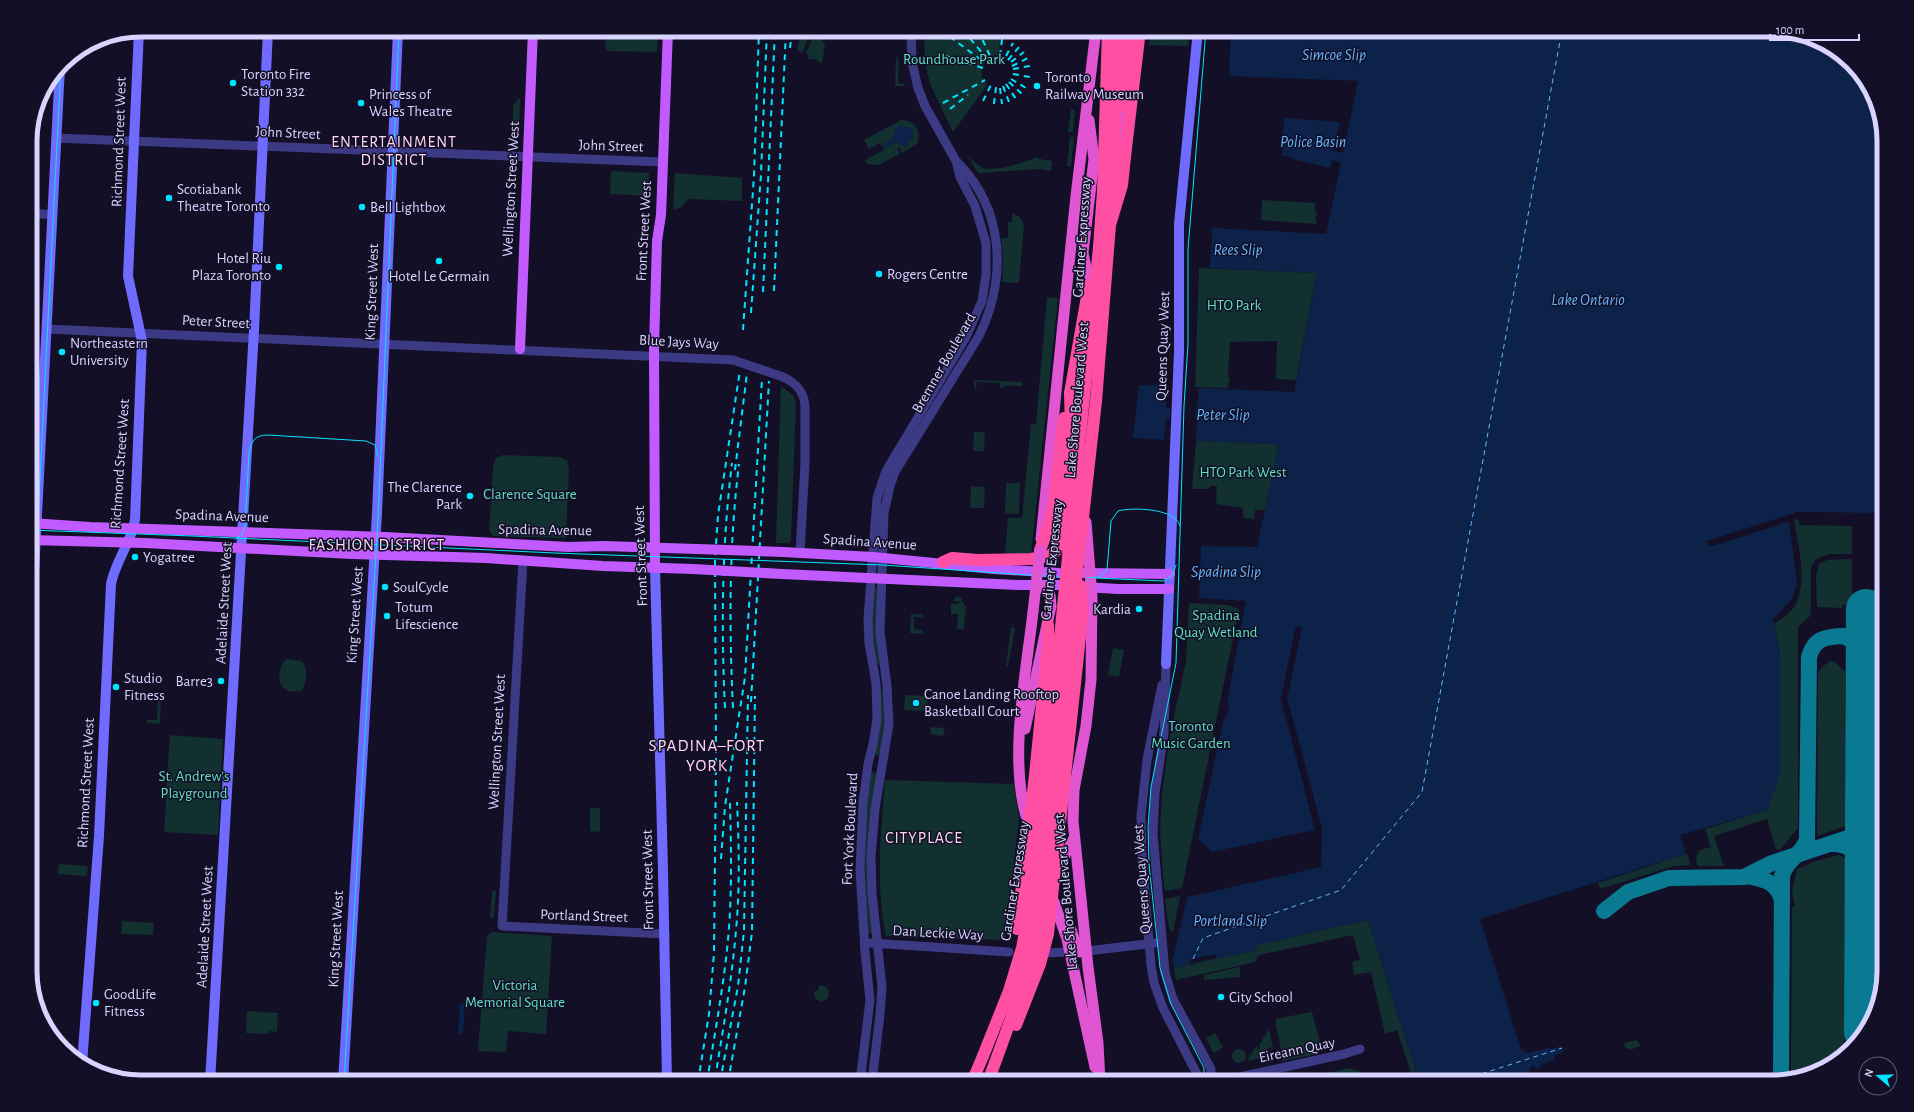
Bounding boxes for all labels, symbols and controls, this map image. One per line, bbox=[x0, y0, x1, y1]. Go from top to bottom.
scale bar bbox=[1770, 16, 1859, 42]
text: 100 m bbox=[1776, 24, 1804, 36]
water label: Simcoe Slip bbox=[1302, 47, 1366, 64]
park label: Roundhouse Park bbox=[903, 52, 1005, 67]
place label: Toronto Fire Station 332 bbox=[241, 67, 311, 99]
place label: Toronto Railway Museum bbox=[1045, 70, 1144, 102]
street label: Richmond Street West bbox=[109, 76, 129, 207]
marker: Toronto Fire Station 332 bbox=[228, 78, 238, 88]
marker: Toronto Railway Museum bbox=[1032, 81, 1042, 91]
place label: Princess of Wales Theatre bbox=[369, 87, 453, 119]
marker: Princess of Wales Theatre bbox=[356, 98, 366, 108]
street label: Wellington Street West bbox=[500, 121, 522, 257]
street label: John Street bbox=[255, 124, 321, 142]
district label: ENTERTAINMENT DISTRICT bbox=[331, 134, 457, 168]
water label: Police Basin bbox=[1280, 134, 1346, 150]
street label: John Street bbox=[578, 137, 644, 155]
street label: Gardiner Expressway bbox=[1070, 176, 1094, 298]
street label: Front Street West bbox=[634, 180, 654, 282]
place label: Scotiabank Theatre Toronto bbox=[177, 182, 270, 214]
marker: Scotiabank Theatre Toronto bbox=[164, 193, 174, 203]
place label: Bell Lightbox bbox=[370, 200, 446, 215]
marker: Bell Lightbox bbox=[357, 202, 367, 212]
water label: Rees Slip bbox=[1214, 242, 1262, 259]
street label: King Street West bbox=[363, 243, 381, 341]
place label: Hotel Riu Plaza Toronto bbox=[192, 251, 271, 283]
marker: Hotel Le Germain bbox=[434, 256, 444, 266]
marker: Hotel Riu Plaza Toronto bbox=[274, 262, 284, 272]
place label: Rogers Centre bbox=[887, 267, 968, 282]
place label: Hotel Le Germain bbox=[388, 269, 490, 284]
marker: Rogers Centre bbox=[874, 269, 884, 279]
street label: Queens Quay West bbox=[1154, 291, 1172, 401]
water label: Lake Ontario bbox=[1551, 292, 1625, 308]
park label: HTO Park bbox=[1207, 298, 1261, 313]
street label: Bremner Boulevard bbox=[909, 310, 979, 415]
street label: Peter Street bbox=[182, 313, 251, 331]
street label: Lake Shore Boulevard West bbox=[1063, 321, 1091, 479]
street label: Blue Jays Way bbox=[639, 332, 720, 352]
place label: Northeastern University bbox=[70, 336, 148, 368]
marker: Northeastern University bbox=[57, 347, 67, 357]
street label: Richmond Street West bbox=[108, 398, 132, 530]
water label: Peter Slip bbox=[1196, 407, 1250, 424]
park label: HTO Park West bbox=[1199, 465, 1287, 480]
place label: The Clarence Park bbox=[387, 480, 462, 512]
park label: Clarence Square bbox=[483, 487, 577, 502]
marker: The Clarence Park bbox=[465, 491, 475, 501]
street label: Gardiner Expressway bbox=[1038, 498, 1066, 621]
street label: Front Street West bbox=[632, 505, 650, 607]
street label: Spadina Avenue bbox=[175, 507, 269, 525]
street label: Spadina Avenue bbox=[498, 522, 592, 538]
street label: Spadina Avenue bbox=[823, 531, 917, 553]
district label: FASHION DISTRICT bbox=[309, 537, 445, 553]
street label: Adelaide Street West bbox=[213, 541, 235, 664]
place label: Yogatree bbox=[143, 550, 195, 565]
marker: Yogatree bbox=[130, 552, 140, 562]
water label: Spadina Slip bbox=[1191, 564, 1261, 581]
street label: King Street West bbox=[344, 566, 366, 664]
place label: SoulCycle bbox=[393, 580, 449, 595]
marker: SoulCycle bbox=[380, 582, 390, 592]
place label: Totum Lifescience bbox=[395, 600, 458, 632]
place label: Kardia bbox=[1093, 602, 1131, 617]
marker: Kardia bbox=[1134, 604, 1144, 614]
park label: Spadina Quay Wetland bbox=[1174, 608, 1258, 640]
marker: Totum Lifescience bbox=[382, 611, 392, 621]
place label: Studio Fitness bbox=[124, 671, 165, 703]
place label: Barre3 bbox=[175, 674, 213, 689]
street label: Wellington Street West bbox=[486, 674, 508, 810]
marker: Barre3 bbox=[216, 676, 226, 686]
marker: Studio Fitness bbox=[111, 682, 121, 692]
place label: Canoe Landing Rooftop Basketball Court bbox=[924, 687, 1059, 719]
marker: Canoe Landing Rooftop Basketball Court bbox=[911, 698, 921, 708]
street label: Richmond Street West bbox=[75, 717, 97, 848]
park label: Toronto Music Garden bbox=[1151, 719, 1231, 751]
district label: SPADINA–FORT YORK bbox=[649, 737, 765, 774]
park label: St. Andrew's Playground bbox=[158, 769, 230, 801]
street label: Fort York Boulevard bbox=[840, 772, 860, 886]
street label: Lake Shore Boulevard West bbox=[1052, 813, 1080, 971]
street label: Gardiner Expressway bbox=[998, 820, 1032, 942]
street label: Queens Quay West bbox=[1131, 824, 1153, 934]
street label: Front Street West bbox=[640, 829, 656, 931]
district label: CITYPLACE bbox=[885, 830, 963, 846]
street label: Adelaide Street West bbox=[194, 865, 216, 988]
street label: King Street West bbox=[326, 890, 346, 988]
street label: Portland Street bbox=[540, 907, 628, 925]
water label: Portland Slip bbox=[1193, 913, 1267, 930]
street label: Dan Leckie Way bbox=[892, 923, 984, 943]
park label: Victoria Memorial Square bbox=[465, 978, 565, 1010]
place label: GoodLife Fitness bbox=[104, 987, 156, 1019]
place label: City School bbox=[1229, 990, 1293, 1005]
marker: City School bbox=[1216, 992, 1226, 1002]
marker: GoodLife Fitness bbox=[91, 998, 101, 1008]
street label: Eireann Quay bbox=[1257, 1034, 1337, 1065]
north arrow bbox=[1858, 1056, 1898, 1096]
text: N bbox=[1863, 1067, 1875, 1078]

